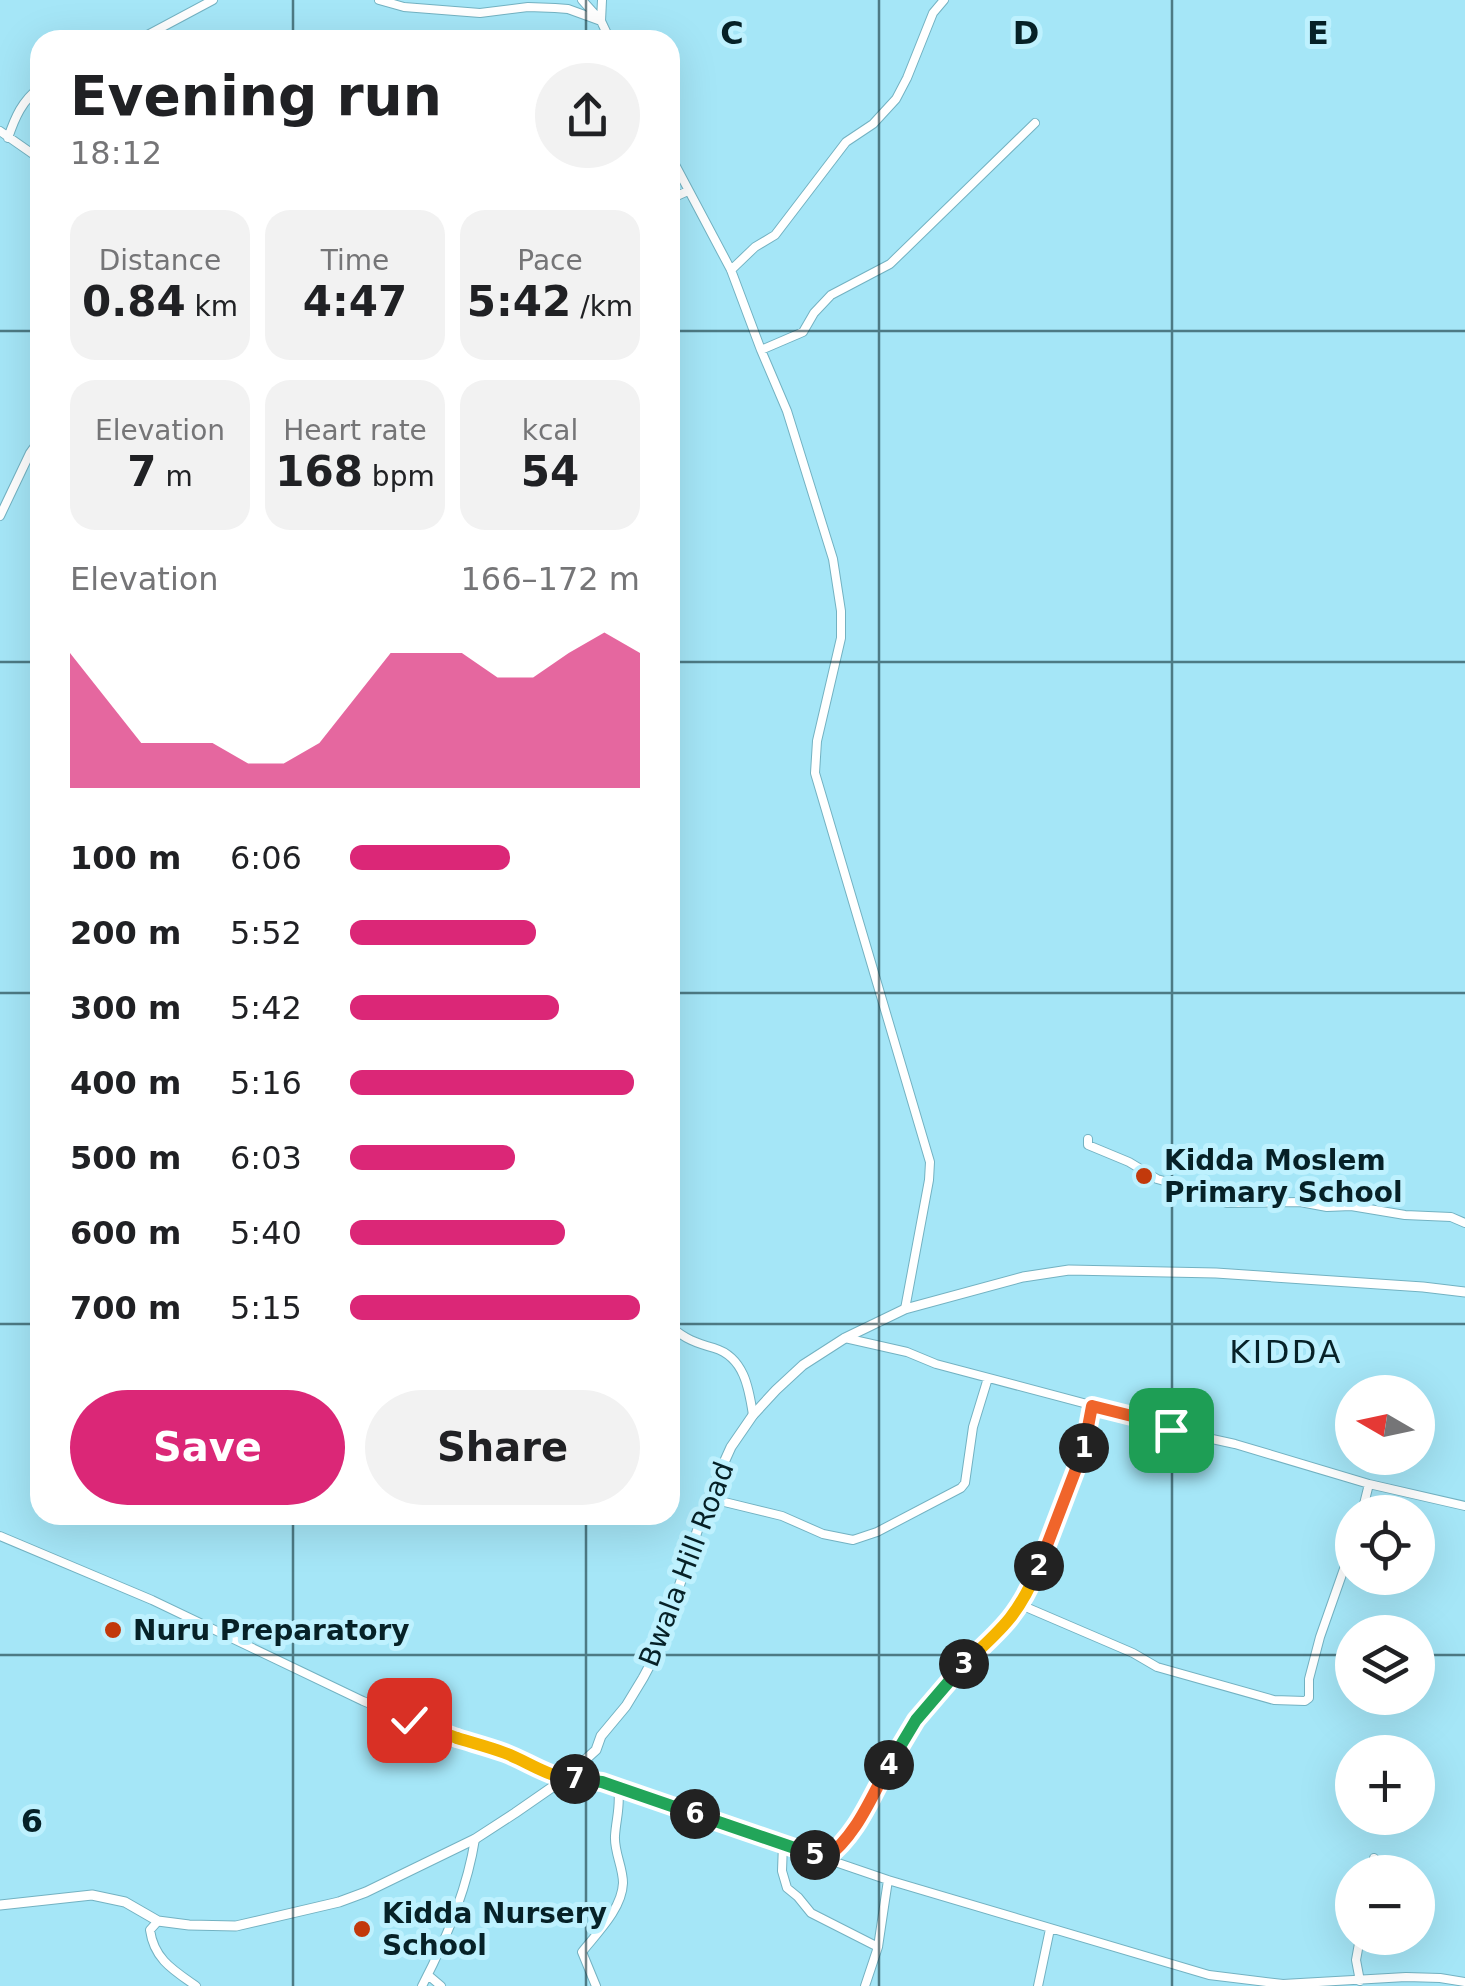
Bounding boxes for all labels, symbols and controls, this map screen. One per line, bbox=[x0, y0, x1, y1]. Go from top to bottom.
text: C bbox=[720, 14, 744, 52]
text: D bbox=[1013, 14, 1039, 52]
text: E bbox=[1307, 14, 1329, 52]
button: share bbox=[535, 63, 640, 168]
text: Evening run bbox=[70, 64, 442, 128]
text: 18:12 bbox=[70, 134, 162, 172]
text: Distance bbox=[99, 244, 221, 277]
text: Time bbox=[321, 244, 389, 277]
text: Pace bbox=[517, 244, 583, 277]
text: 0.84 bbox=[82, 277, 186, 326]
text: 4:47 bbox=[303, 277, 407, 326]
text: 5:42 bbox=[467, 277, 571, 326]
text: km bbox=[186, 290, 238, 323]
text: /km bbox=[571, 290, 633, 323]
text: Elevation bbox=[95, 414, 225, 447]
text: Heart rate bbox=[283, 414, 427, 447]
text: kcal bbox=[522, 414, 578, 447]
text: 7 bbox=[127, 447, 157, 496]
text: 168 bbox=[275, 447, 363, 496]
text: 54 bbox=[521, 447, 579, 496]
text: m bbox=[157, 460, 193, 493]
text: bpm bbox=[363, 460, 435, 493]
text: Elevation bbox=[70, 560, 219, 598]
text: 166–172 m bbox=[461, 560, 640, 598]
text: 100 m bbox=[70, 839, 181, 877]
text: 6:06 bbox=[230, 839, 302, 877]
text: 200 m bbox=[70, 914, 181, 952]
text: 5:52 bbox=[230, 914, 302, 952]
text: 300 m bbox=[70, 989, 181, 1027]
text: 5:42 bbox=[230, 989, 302, 1027]
text: 400 m bbox=[70, 1064, 181, 1102]
text: 5:16 bbox=[230, 1064, 302, 1102]
text: 500 m bbox=[70, 1139, 181, 1177]
text: 6:03 bbox=[230, 1139, 302, 1177]
place label: Kidda Moslem Primary School bbox=[1164, 1144, 1403, 1209]
marker: Kidda Moslem Primary School bbox=[1133, 1165, 1155, 1187]
text: 600 m bbox=[70, 1214, 181, 1252]
text: 5:40 bbox=[230, 1214, 302, 1252]
text: 700 m bbox=[70, 1289, 181, 1327]
text: 5:15 bbox=[230, 1289, 302, 1327]
district label: KIDDA bbox=[1229, 1333, 1343, 1371]
north arrow bbox=[1335, 1375, 1435, 1475]
map controls bbox=[1335, 1375, 1435, 1955]
pin bbox=[1129, 1388, 1214, 1473]
button: Save bbox=[70, 1390, 345, 1505]
button: Share bbox=[365, 1390, 640, 1505]
icon: arrive bbox=[1144, 1403, 1199, 1458]
pin: 1 bbox=[1059, 1423, 1109, 1473]
text: 1 bbox=[1074, 1431, 1094, 1464]
street label: Bwala Hill Road bbox=[632, 1457, 741, 1671]
button: locate bbox=[1335, 1495, 1435, 1595]
pin: 2 bbox=[1014, 1541, 1064, 1591]
text: 2 bbox=[1029, 1549, 1049, 1582]
place label: Nuru Preparatory bbox=[133, 1614, 410, 1647]
button: layers bbox=[1335, 1615, 1435, 1715]
marker: Nuru Preparatory bbox=[102, 1619, 124, 1641]
pin: 3 bbox=[939, 1639, 989, 1689]
text: 3 bbox=[954, 1647, 974, 1680]
pin bbox=[367, 1678, 452, 1763]
icon: check bbox=[382, 1693, 437, 1748]
button: + bbox=[1335, 1735, 1435, 1835]
pin: 4 bbox=[864, 1740, 914, 1790]
text: 4 bbox=[879, 1748, 899, 1781]
pin: 7 bbox=[550, 1754, 600, 1804]
text: 7 bbox=[565, 1762, 585, 1795]
pin: 6 bbox=[670, 1789, 720, 1839]
text: 6 bbox=[685, 1797, 705, 1830]
text: 6 bbox=[21, 1802, 43, 1840]
pin: 5 bbox=[790, 1830, 840, 1880]
text: 5 bbox=[805, 1838, 825, 1871]
button: − bbox=[1335, 1855, 1435, 1955]
place label: Kidda Nursery School bbox=[382, 1897, 607, 1962]
marker: Kidda Nursery School bbox=[351, 1918, 373, 1940]

